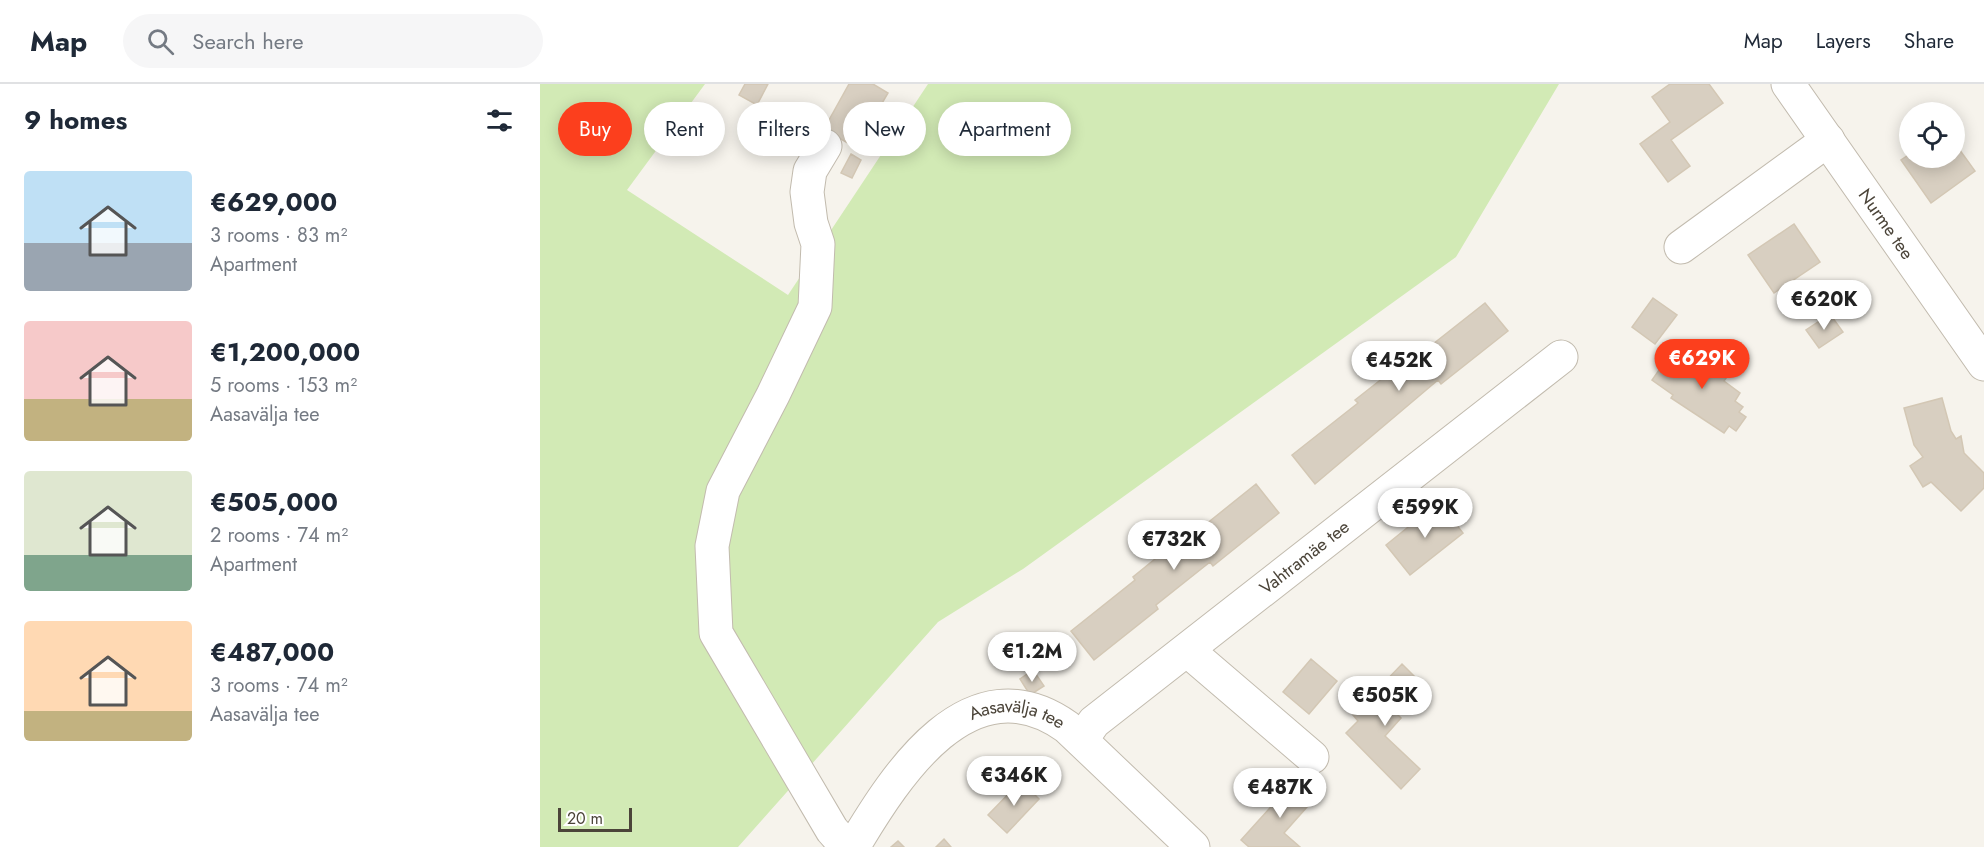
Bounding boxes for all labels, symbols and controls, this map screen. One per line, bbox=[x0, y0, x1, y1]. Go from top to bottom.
search box bbox=[123, 14, 543, 68]
text: Map bbox=[30, 21, 87, 62]
icon: search bbox=[144, 25, 177, 58]
text: Search here bbox=[192, 25, 304, 57]
text: Map bbox=[1744, 26, 1783, 56]
text: Layers bbox=[1816, 26, 1871, 56]
text: Share bbox=[1904, 26, 1954, 56]
text: 9 homes bbox=[24, 101, 127, 139]
chip: Buy bbox=[558, 102, 632, 156]
chip: Rent bbox=[644, 102, 725, 156]
chip: Filters bbox=[737, 102, 831, 156]
chip: New bbox=[843, 102, 926, 156]
chip: Apartment bbox=[938, 102, 1071, 156]
map controls bbox=[1899, 102, 1965, 168]
button: locate bbox=[1899, 102, 1965, 168]
icon: filters bbox=[483, 104, 516, 137]
text: €629,000 bbox=[210, 183, 337, 221]
street label: Nurme tee bbox=[1852, 183, 1920, 265]
icon: home bbox=[72, 195, 144, 267]
text: 3 rooms · 83 m² bbox=[210, 221, 347, 250]
text: Apartment bbox=[210, 250, 297, 279]
pin: €620K bbox=[1782, 280, 1866, 331]
text: €620K bbox=[1791, 285, 1857, 314]
text: €1,200,000 bbox=[210, 333, 360, 371]
pin: €629K bbox=[1660, 339, 1744, 390]
pin: €452K bbox=[1357, 341, 1441, 392]
text: €629K bbox=[1669, 344, 1735, 373]
icon: home bbox=[72, 345, 144, 417]
text: €452K bbox=[1365, 346, 1433, 375]
text: 5 rooms · 153 m² bbox=[210, 371, 357, 400]
text: Aasavälja tee bbox=[210, 400, 320, 429]
text: €505,000 bbox=[210, 483, 338, 521]
pin: €599K bbox=[1383, 488, 1467, 539]
text: €599K bbox=[1392, 493, 1458, 522]
icon: home bbox=[72, 495, 144, 567]
street label: Vahtramäe tee bbox=[1254, 514, 1355, 601]
pin: €732K bbox=[1132, 520, 1216, 571]
text: 2 rooms · 74 m² bbox=[210, 521, 348, 550]
text: €732K bbox=[1142, 525, 1206, 554]
text: Apartment bbox=[210, 550, 297, 579]
pin: €1.2M bbox=[990, 632, 1074, 683]
text: €487,000 bbox=[210, 633, 334, 671]
text: €1.2M bbox=[1002, 637, 1062, 666]
icon: home bbox=[72, 645, 144, 717]
text: 3 rooms · 74 m² bbox=[210, 671, 348, 700]
pin: €505K bbox=[1343, 676, 1427, 727]
text: €505K bbox=[1352, 681, 1418, 710]
street label: Aasavälja tee bbox=[965, 693, 1070, 735]
text: Aasavälja tee bbox=[210, 700, 320, 729]
pin: €346K bbox=[972, 756, 1056, 807]
text: €346K bbox=[981, 761, 1047, 790]
pin: €487K bbox=[1238, 768, 1322, 819]
text: €487K bbox=[1247, 773, 1313, 802]
scale bar bbox=[558, 805, 632, 832]
text: 20 m bbox=[567, 807, 603, 830]

